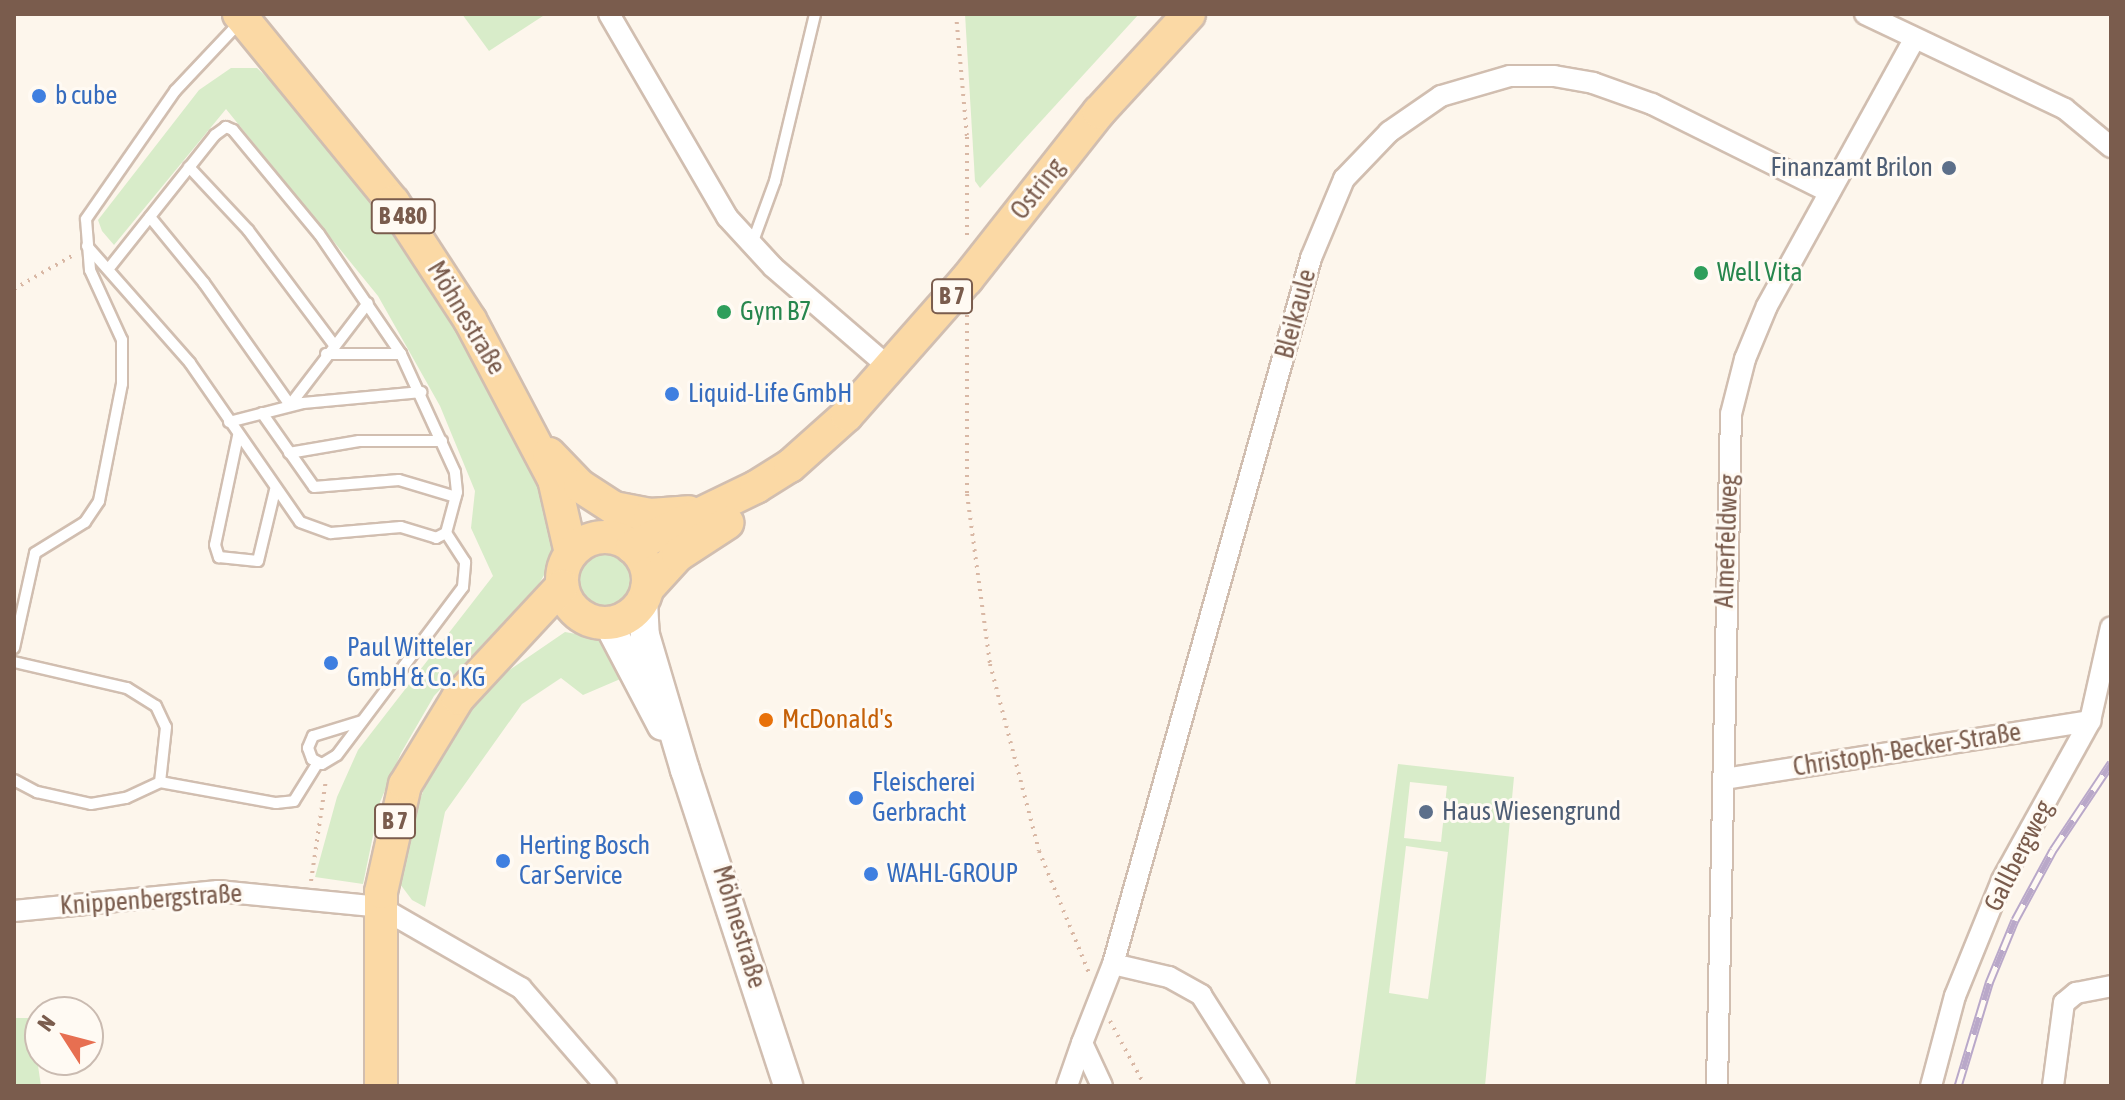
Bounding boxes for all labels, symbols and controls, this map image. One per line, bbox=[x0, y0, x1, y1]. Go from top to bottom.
place label: b cube bbox=[55, 80, 117, 112]
marker: b cube bbox=[30, 87, 48, 105]
street label: Ostring bbox=[1004, 152, 1072, 226]
place label: Finanzamt Brilon bbox=[1771, 152, 1933, 184]
marker: Finanzamt Brilon bbox=[1940, 159, 1958, 177]
road number: B 480 bbox=[369, 196, 437, 236]
street label: Möhnestraße bbox=[420, 256, 512, 380]
place label: Well Vita bbox=[1717, 257, 1803, 289]
marker: Well Vita bbox=[1692, 264, 1710, 282]
street label: Bleikaule bbox=[1269, 266, 1323, 362]
road number: B 7 bbox=[930, 276, 974, 316]
place label: Gym B7 bbox=[740, 296, 811, 328]
marker: Gym B7 bbox=[715, 303, 733, 321]
place label: Liquid-Life GmbH bbox=[688, 378, 852, 410]
marker: Liquid-Life GmbH bbox=[663, 385, 681, 403]
street label: Almerfeldweg bbox=[1709, 474, 1745, 608]
place label: Paul Witteler GmbH & Co. KG bbox=[347, 632, 485, 694]
marker: Paul Witteler GmbH & Co. KG bbox=[322, 654, 340, 672]
place label: McDonald's bbox=[782, 704, 893, 736]
marker: McDonald's bbox=[757, 711, 775, 729]
street label: Christoph-Becker-Straße bbox=[1791, 717, 2023, 783]
place label: Fleischerei Gerbracht bbox=[872, 767, 976, 828]
marker: Fleischerei Gerbracht bbox=[847, 789, 865, 807]
street label: Gallbergweg bbox=[1978, 795, 2060, 917]
place label: Haus Wiesengrund bbox=[1442, 796, 1621, 828]
road number: B 7 bbox=[373, 801, 417, 841]
marker: Haus Wiesengrund bbox=[1417, 803, 1435, 821]
place label: Herting Bosch Car Service bbox=[519, 830, 650, 892]
marker: Herting Bosch Car Service bbox=[494, 852, 512, 870]
place label: WAHL-GROUP bbox=[887, 858, 1018, 890]
street label: Möhnestraße bbox=[706, 862, 772, 992]
marker: WAHL-GROUP bbox=[862, 865, 880, 883]
street label: Knippenbergstraße bbox=[59, 878, 243, 922]
north arrow bbox=[24, 996, 104, 1076]
text: N bbox=[32, 1010, 61, 1036]

